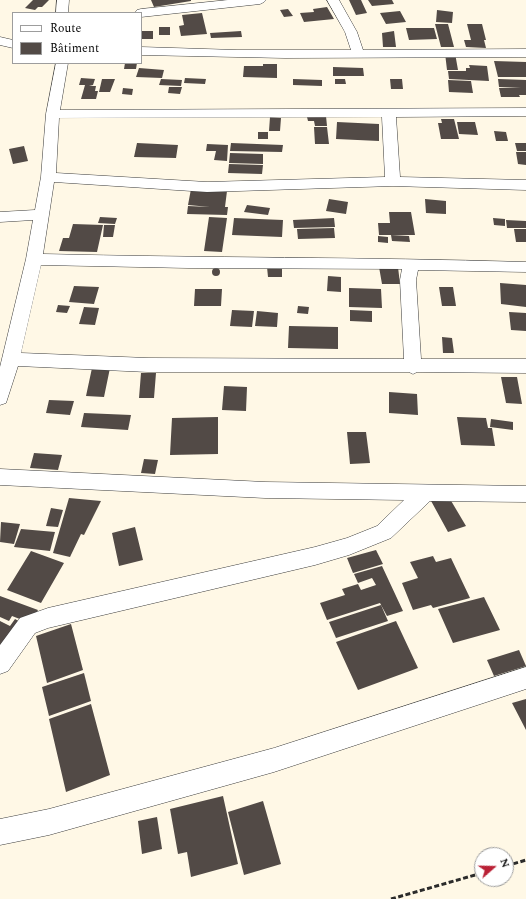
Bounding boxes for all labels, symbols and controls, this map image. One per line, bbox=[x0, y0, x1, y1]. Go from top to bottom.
legend bbox=[12, 12, 142, 64]
text: Route bbox=[50, 19, 81, 38]
text: Bâtiment bbox=[50, 39, 99, 58]
north arrow bbox=[474, 847, 514, 887]
text: N bbox=[495, 856, 514, 870]

